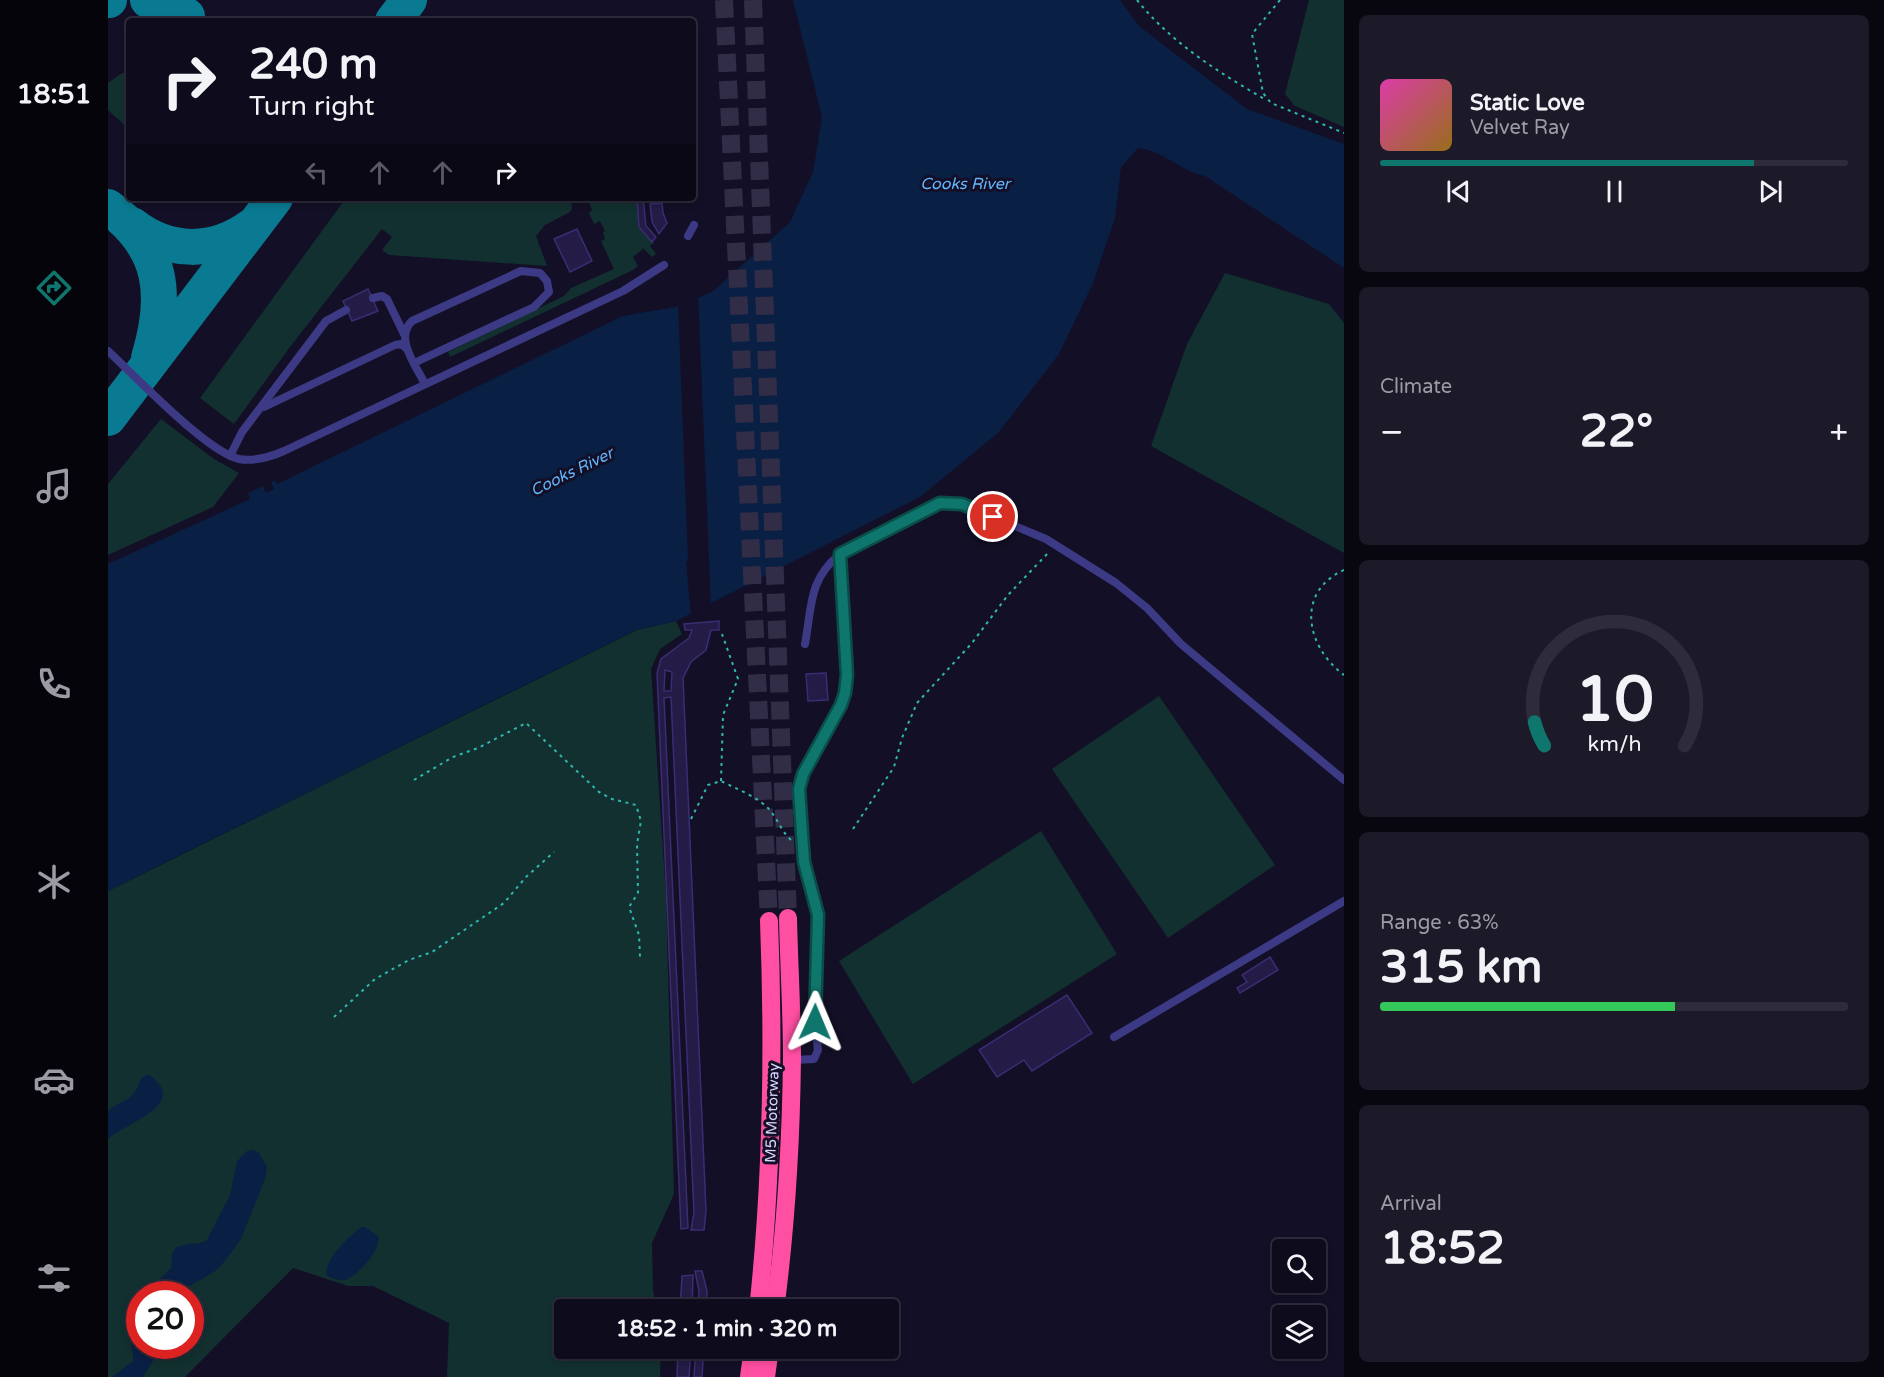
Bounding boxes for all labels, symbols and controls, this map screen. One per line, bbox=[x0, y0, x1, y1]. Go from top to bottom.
text: 240 m bbox=[249, 39, 378, 90]
icon: right bbox=[150, 42, 228, 120]
text: 18:51 bbox=[17, 78, 91, 111]
text: Turn right bbox=[249, 90, 375, 123]
text: Static Love bbox=[1470, 90, 1585, 116]
text: Velvet Ray bbox=[1470, 116, 1570, 140]
icon: left bbox=[300, 156, 333, 189]
icon: ahead bbox=[363, 156, 396, 189]
icon: ahead bbox=[426, 156, 459, 189]
icon: right bbox=[489, 156, 522, 189]
water label: Cooks River bbox=[920, 174, 1012, 194]
icon: previous bbox=[1442, 175, 1475, 208]
icon: pause bbox=[1598, 175, 1631, 208]
icon: next bbox=[1754, 175, 1787, 208]
icon: directions bbox=[33, 267, 75, 309]
text: Climate bbox=[1380, 375, 1452, 399]
text: 22° bbox=[1580, 405, 1653, 459]
text: − bbox=[1380, 413, 1404, 452]
text: + bbox=[1829, 413, 1848, 452]
water label: Cooks River bbox=[527, 443, 618, 501]
icon: music bbox=[33, 465, 75, 507]
pin bbox=[967, 491, 1018, 542]
icon: arrive bbox=[976, 500, 1009, 533]
icon: phone bbox=[33, 663, 75, 705]
text: 10 bbox=[1575, 663, 1653, 738]
text: km/h bbox=[1587, 731, 1641, 757]
icon: climate bbox=[33, 861, 75, 903]
text: Range · 63% bbox=[1380, 911, 1499, 935]
text: 315 km bbox=[1380, 941, 1542, 995]
position arrow bbox=[783, 990, 847, 1054]
icon: car bbox=[33, 1059, 75, 1101]
street label: M5 Motorway bbox=[761, 1063, 783, 1163]
text: Arrival bbox=[1380, 1192, 1442, 1216]
text: 18:52 bbox=[1380, 1222, 1505, 1276]
map controls bbox=[1272, 1239, 1326, 1359]
button: search bbox=[1272, 1239, 1326, 1293]
icon: filters bbox=[33, 1257, 75, 1299]
speed limit sign: 20 bbox=[126, 1281, 204, 1359]
button: layers bbox=[1272, 1305, 1326, 1359]
text: 18:52 · 1 min · 320 m bbox=[616, 1316, 837, 1342]

